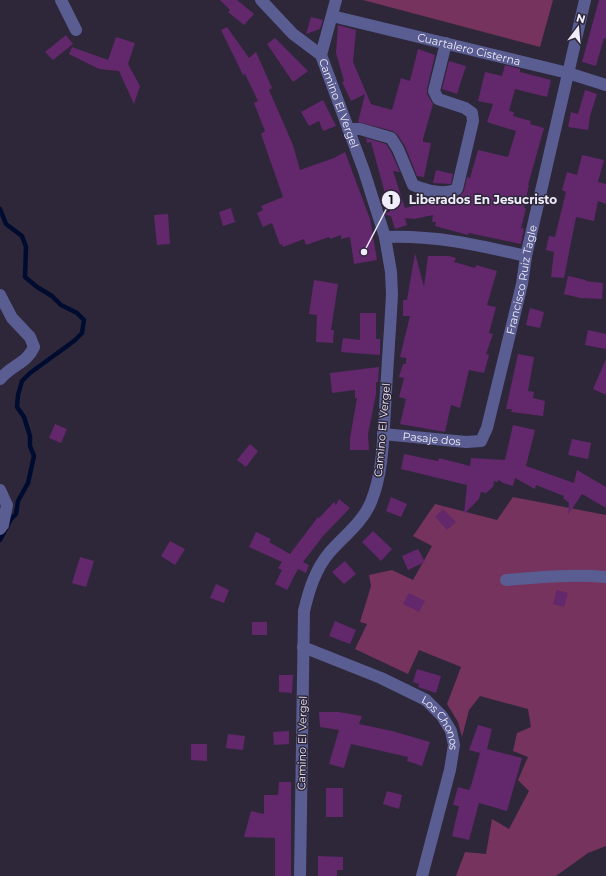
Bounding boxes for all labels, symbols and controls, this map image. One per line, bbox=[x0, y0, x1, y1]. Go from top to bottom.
north arrow bbox=[558, 8, 598, 48]
text: N bbox=[575, 10, 587, 26]
street label: Cuartalero Cisterna bbox=[416, 30, 522, 68]
street label: Camino El Vergel bbox=[316, 56, 362, 150]
callout: Liberados En Jesucristo bbox=[381, 188, 565, 212]
text: 1 bbox=[389, 192, 393, 207]
text: Liberados En Jesucristo bbox=[409, 192, 557, 207]
street label: Francisco Ruiz Tagle bbox=[503, 223, 540, 336]
street label: Camino El Vergel bbox=[371, 382, 393, 478]
street label: Pasaje dos bbox=[402, 429, 462, 449]
street label: Los Chonos bbox=[420, 692, 461, 752]
street label: Camino El Vergel bbox=[294, 696, 310, 790]

